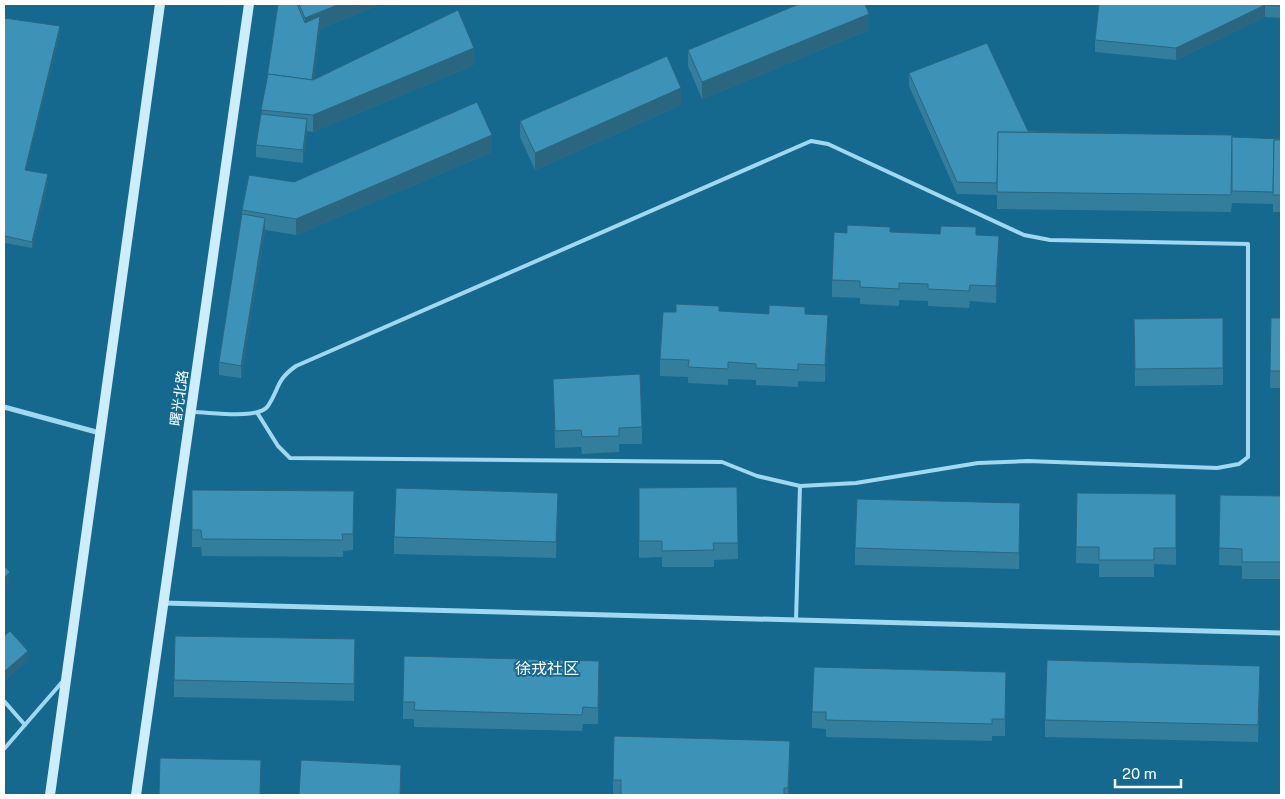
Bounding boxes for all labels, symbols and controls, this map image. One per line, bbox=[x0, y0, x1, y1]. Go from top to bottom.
street label: 曙光北路 bbox=[167, 369, 191, 427]
district label: 徐戎社区 bbox=[515, 659, 579, 678]
scale bar bbox=[1115, 756, 1181, 788]
text: 20 m bbox=[1122, 765, 1157, 782]

